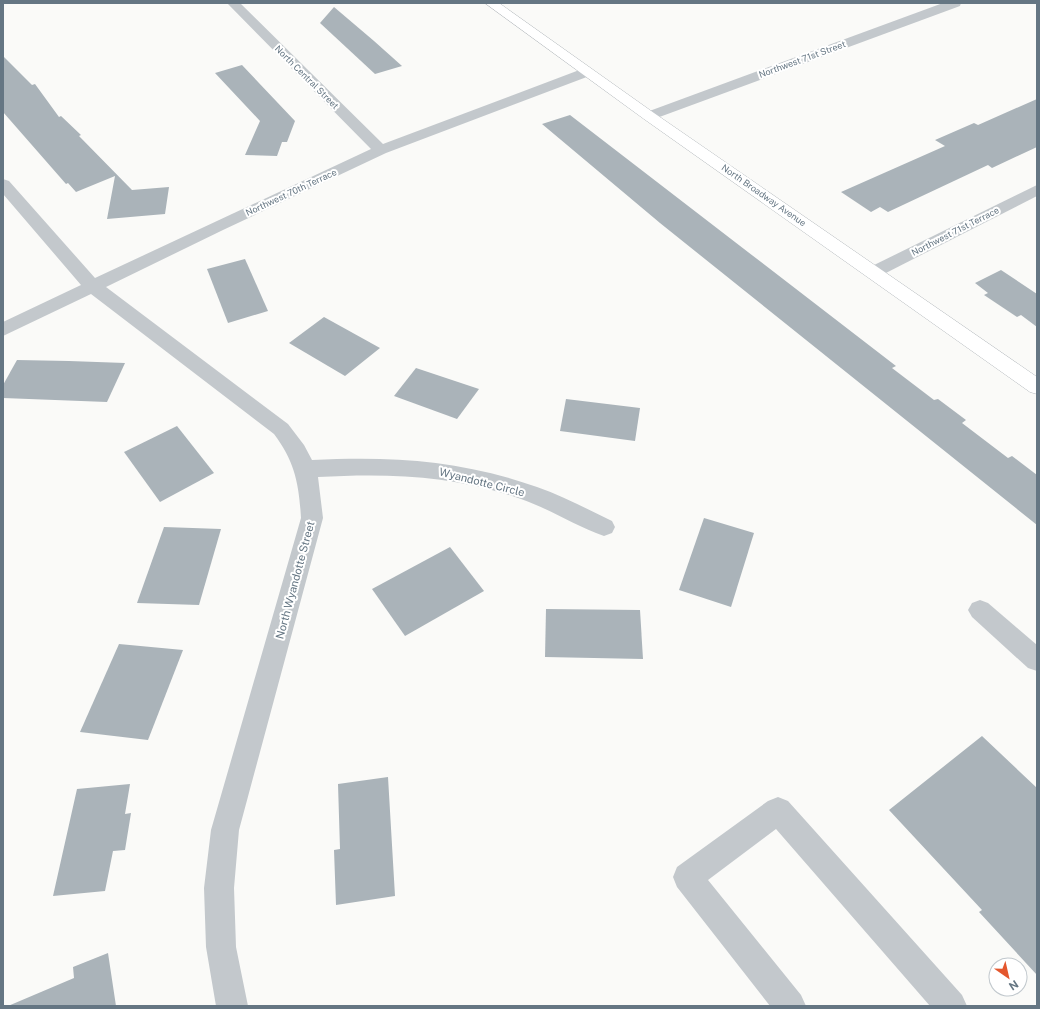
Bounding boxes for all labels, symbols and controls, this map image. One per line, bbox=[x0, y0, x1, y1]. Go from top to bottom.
street label: Northwest 71st Street bbox=[757, 38, 847, 80]
street label: North Central Street bbox=[273, 43, 341, 111]
street label: North Broadway Avenue bbox=[720, 162, 808, 228]
street label: Northwest 70th Terrace bbox=[244, 166, 338, 218]
street label: Northwest 71st Terrace bbox=[909, 204, 1001, 258]
street label: Wyandotte Circle bbox=[438, 466, 526, 498]
street label: North Wyandotte Street bbox=[273, 520, 317, 640]
north arrow bbox=[988, 957, 1028, 997]
text: N bbox=[1007, 978, 1021, 993]

